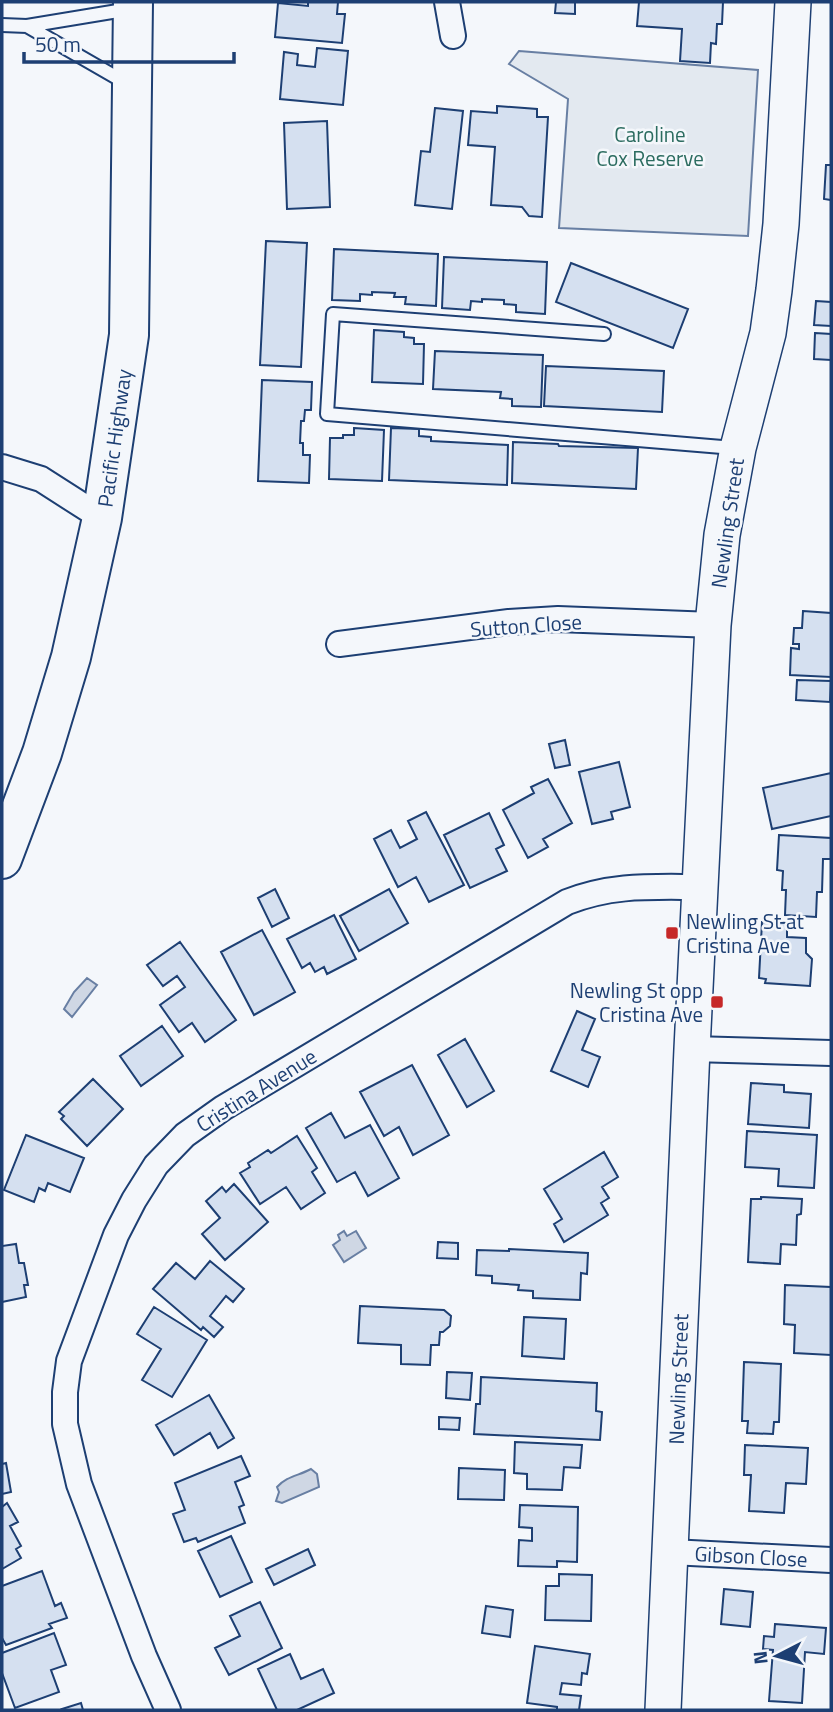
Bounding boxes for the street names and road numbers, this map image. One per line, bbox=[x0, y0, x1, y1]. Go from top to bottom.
street label: Pacific Highway bbox=[88, 367, 140, 509]
street label: Newling Street bbox=[702, 455, 752, 590]
street label: Sutton Close bbox=[469, 605, 583, 645]
street label: Cristina Avenue bbox=[189, 1040, 323, 1140]
street label: Newling Street bbox=[660, 1312, 696, 1445]
street label: Gibson Close bbox=[694, 1537, 808, 1575]

